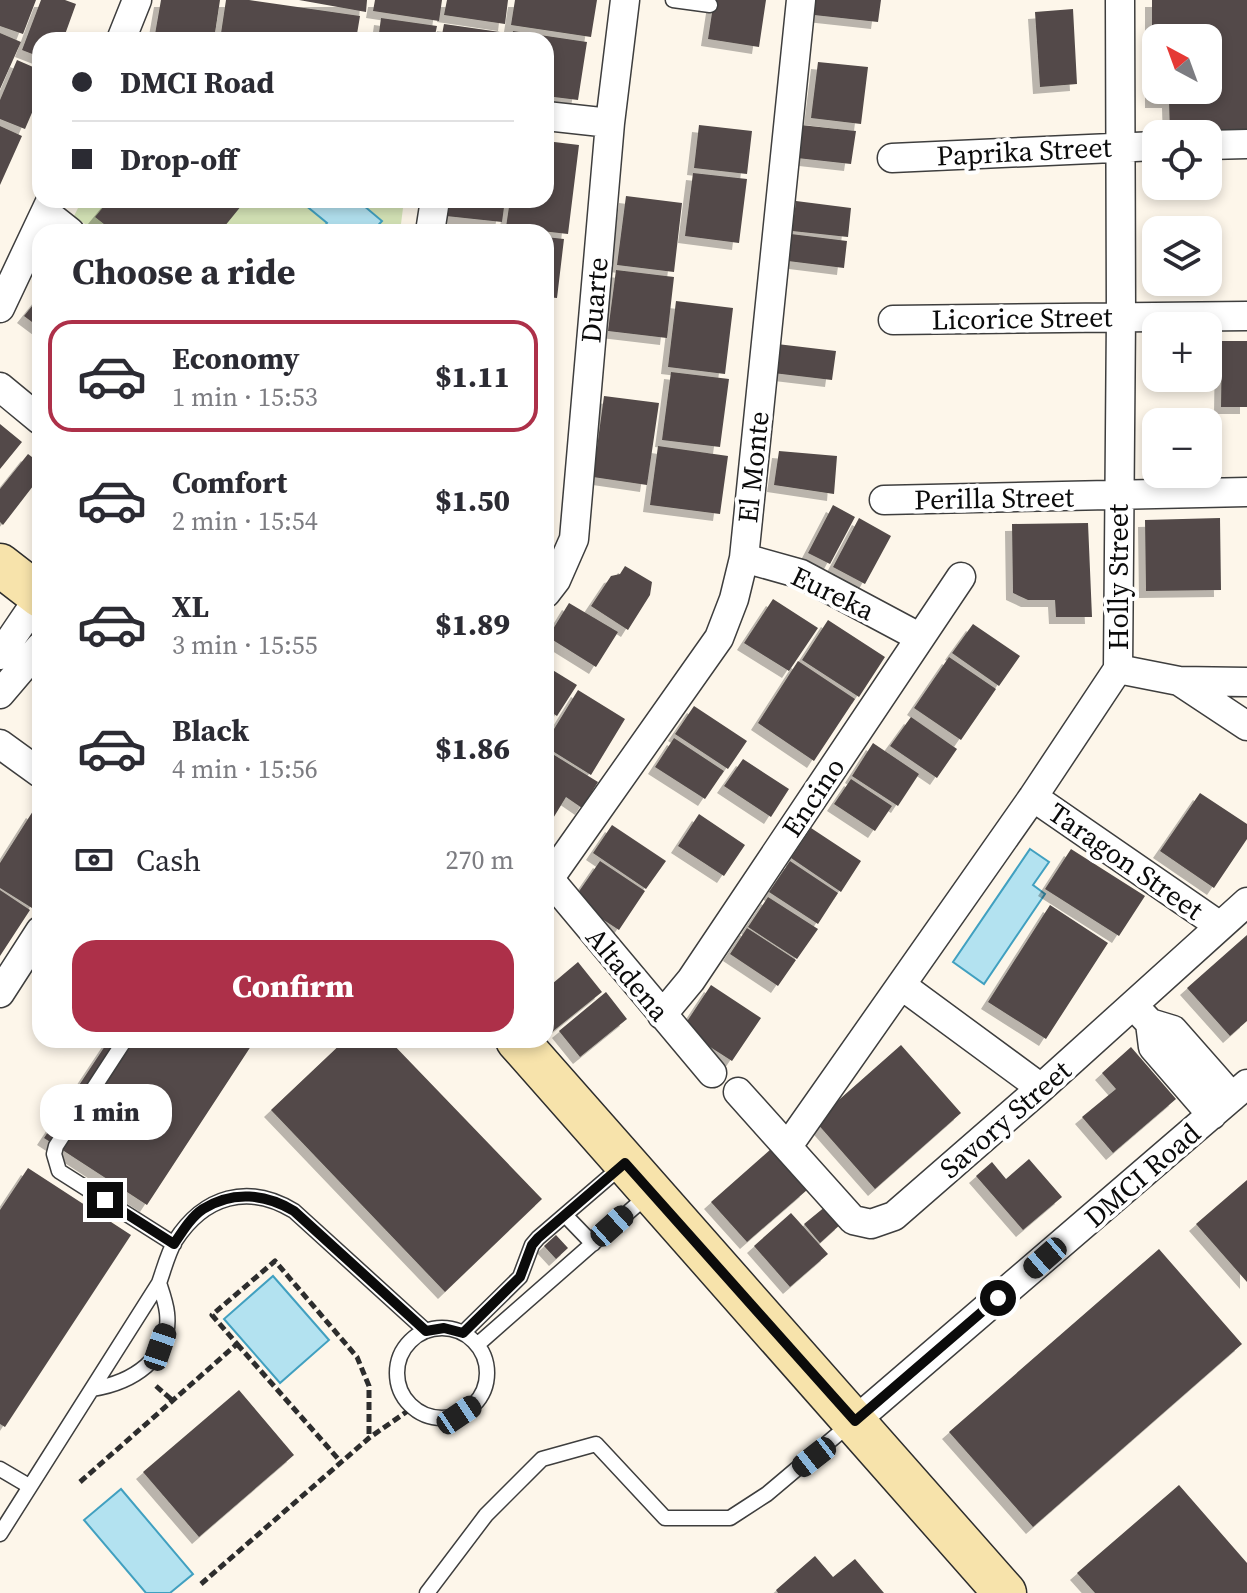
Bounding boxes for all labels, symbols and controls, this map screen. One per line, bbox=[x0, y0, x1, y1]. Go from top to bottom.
north arrow bbox=[1142, 24, 1222, 104]
map controls bbox=[1142, 24, 1222, 488]
text: DMCI Road bbox=[120, 62, 274, 103]
button: locate bbox=[1142, 120, 1222, 200]
street label: Paprika Street bbox=[936, 127, 1113, 175]
text: Drop-off bbox=[120, 139, 238, 180]
button: layers bbox=[1142, 216, 1222, 296]
text: Choose a ride bbox=[72, 247, 295, 296]
street label: Duarte bbox=[571, 255, 617, 345]
street label: Licorice Street bbox=[931, 297, 1114, 339]
button: + bbox=[1142, 312, 1222, 392]
text: Economy bbox=[172, 338, 300, 379]
icon: car bbox=[76, 340, 148, 412]
text: $1.11 bbox=[435, 356, 510, 397]
text: 1 min · 15:53 bbox=[172, 379, 318, 415]
button: − bbox=[1142, 408, 1222, 488]
street label: El Monte bbox=[728, 409, 778, 525]
text: Comfort bbox=[172, 462, 287, 503]
icon: car bbox=[76, 464, 148, 536]
street label: Perilla Street bbox=[914, 478, 1075, 518]
text: $1.50 bbox=[435, 480, 510, 521]
text: 2 min · 15:54 bbox=[172, 503, 318, 539]
street label: Holly Street bbox=[1099, 503, 1137, 650]
street label: Eureka bbox=[785, 557, 882, 630]
text: XL bbox=[172, 586, 209, 627]
icon: car bbox=[76, 588, 148, 660]
text: $1.89 bbox=[435, 604, 510, 645]
text: 3 min · 15:55 bbox=[172, 627, 318, 663]
text: Black bbox=[172, 710, 249, 751]
icon: car bbox=[76, 712, 148, 784]
text: $1.86 bbox=[435, 728, 510, 769]
street label: Encino bbox=[773, 750, 853, 844]
text: 4 min · 15:56 bbox=[172, 751, 318, 787]
street label: Taragon Street bbox=[1041, 794, 1212, 929]
icon: cash bbox=[72, 838, 116, 882]
text: Cash bbox=[136, 840, 201, 881]
text: 270 m bbox=[446, 842, 514, 878]
street label: Altadena bbox=[578, 919, 679, 1030]
button: Confirm bbox=[72, 940, 514, 1032]
street label: Savory Street bbox=[931, 1051, 1079, 1187]
callout: 1 min bbox=[39, 1084, 171, 1140]
text: 1 min bbox=[72, 1094, 140, 1130]
street label: DMCI Road bbox=[1076, 1114, 1208, 1236]
route end bbox=[87, 1182, 123, 1218]
car bbox=[586, 1201, 638, 1251]
car bbox=[1019, 1233, 1071, 1283]
route start bbox=[980, 1280, 1016, 1316]
car bbox=[141, 1320, 179, 1374]
car bbox=[432, 1392, 486, 1438]
car bbox=[788, 1433, 840, 1481]

